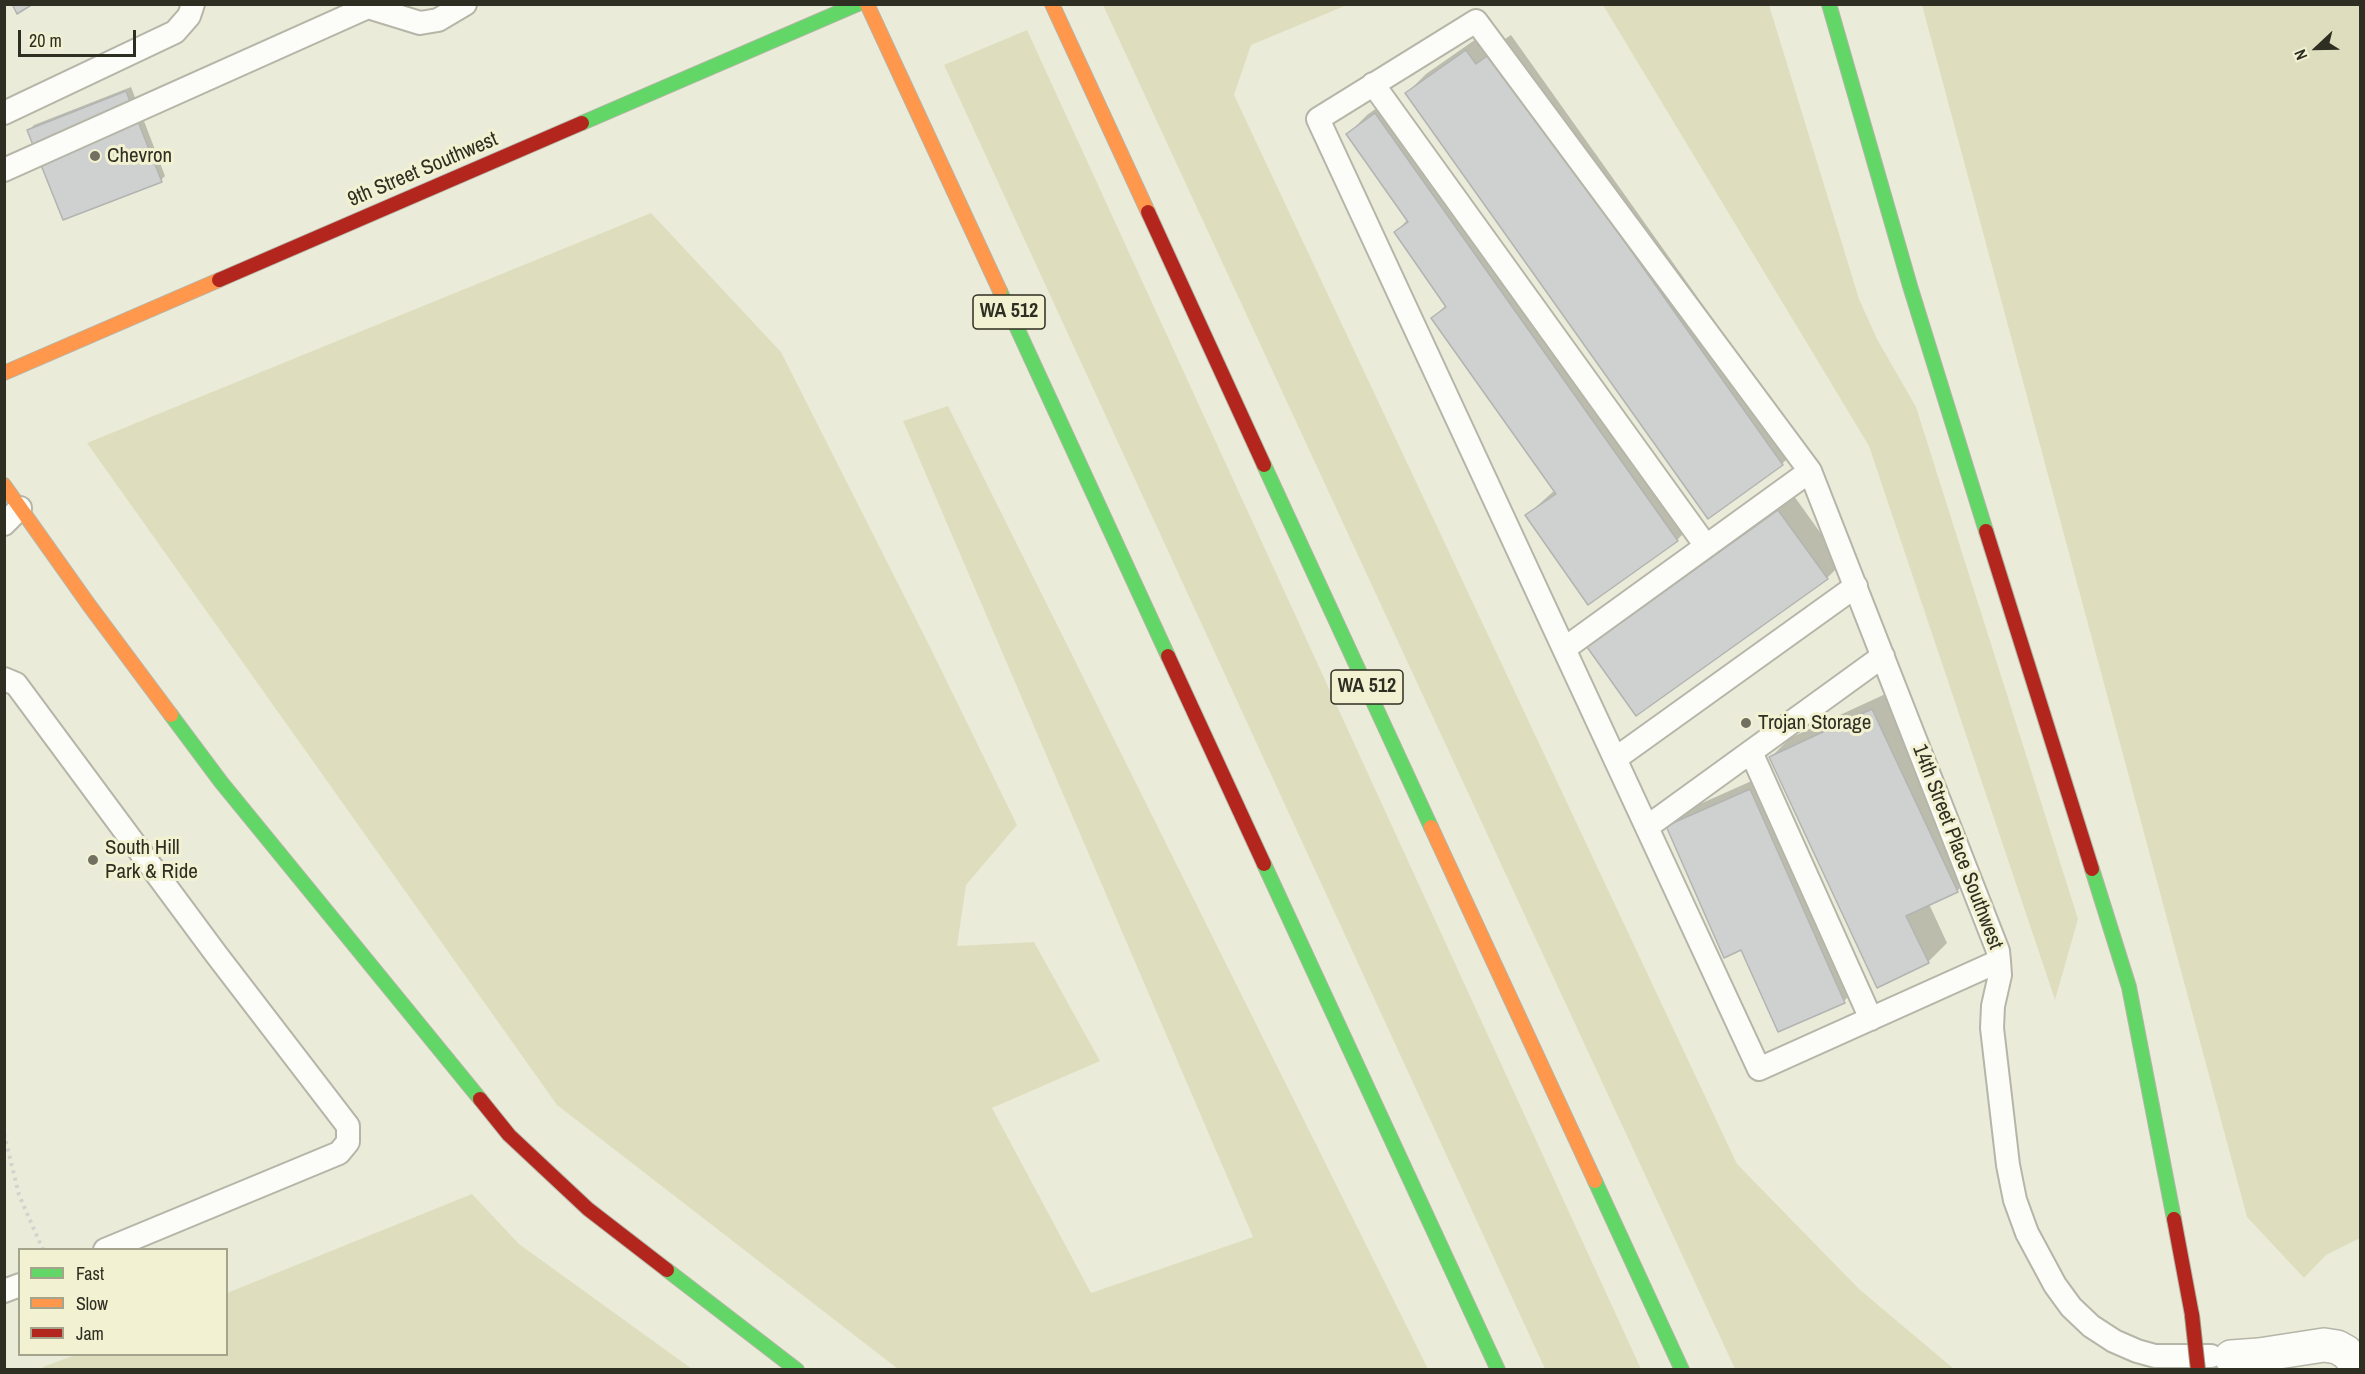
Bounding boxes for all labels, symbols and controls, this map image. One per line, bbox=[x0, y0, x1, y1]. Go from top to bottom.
scale bar bbox=[21, 18, 140, 56]
north arrow bbox=[2287, 18, 2347, 78]
text: 20 m bbox=[29, 28, 62, 53]
text: N bbox=[2288, 46, 2312, 63]
street label: 9th Street Southwest bbox=[344, 127, 502, 213]
place label: Chevron bbox=[107, 143, 172, 169]
marker: Chevron bbox=[88, 149, 102, 163]
road number: WA 512 bbox=[973, 295, 1045, 329]
road number: WA 512 bbox=[1331, 670, 1403, 704]
place label: Trojan Storage bbox=[1758, 710, 1871, 736]
marker: Trojan Storage bbox=[1739, 716, 1753, 730]
street label: 14th Street Place Southwest bbox=[1906, 741, 2008, 953]
place label: South Hill Park & Ride bbox=[105, 835, 198, 885]
marker: South Hill Park & Ride bbox=[86, 853, 100, 867]
legend bbox=[18, 1248, 228, 1356]
text: Fast bbox=[76, 1261, 104, 1286]
text: Slow bbox=[76, 1291, 108, 1316]
text: Jam bbox=[76, 1321, 104, 1346]

